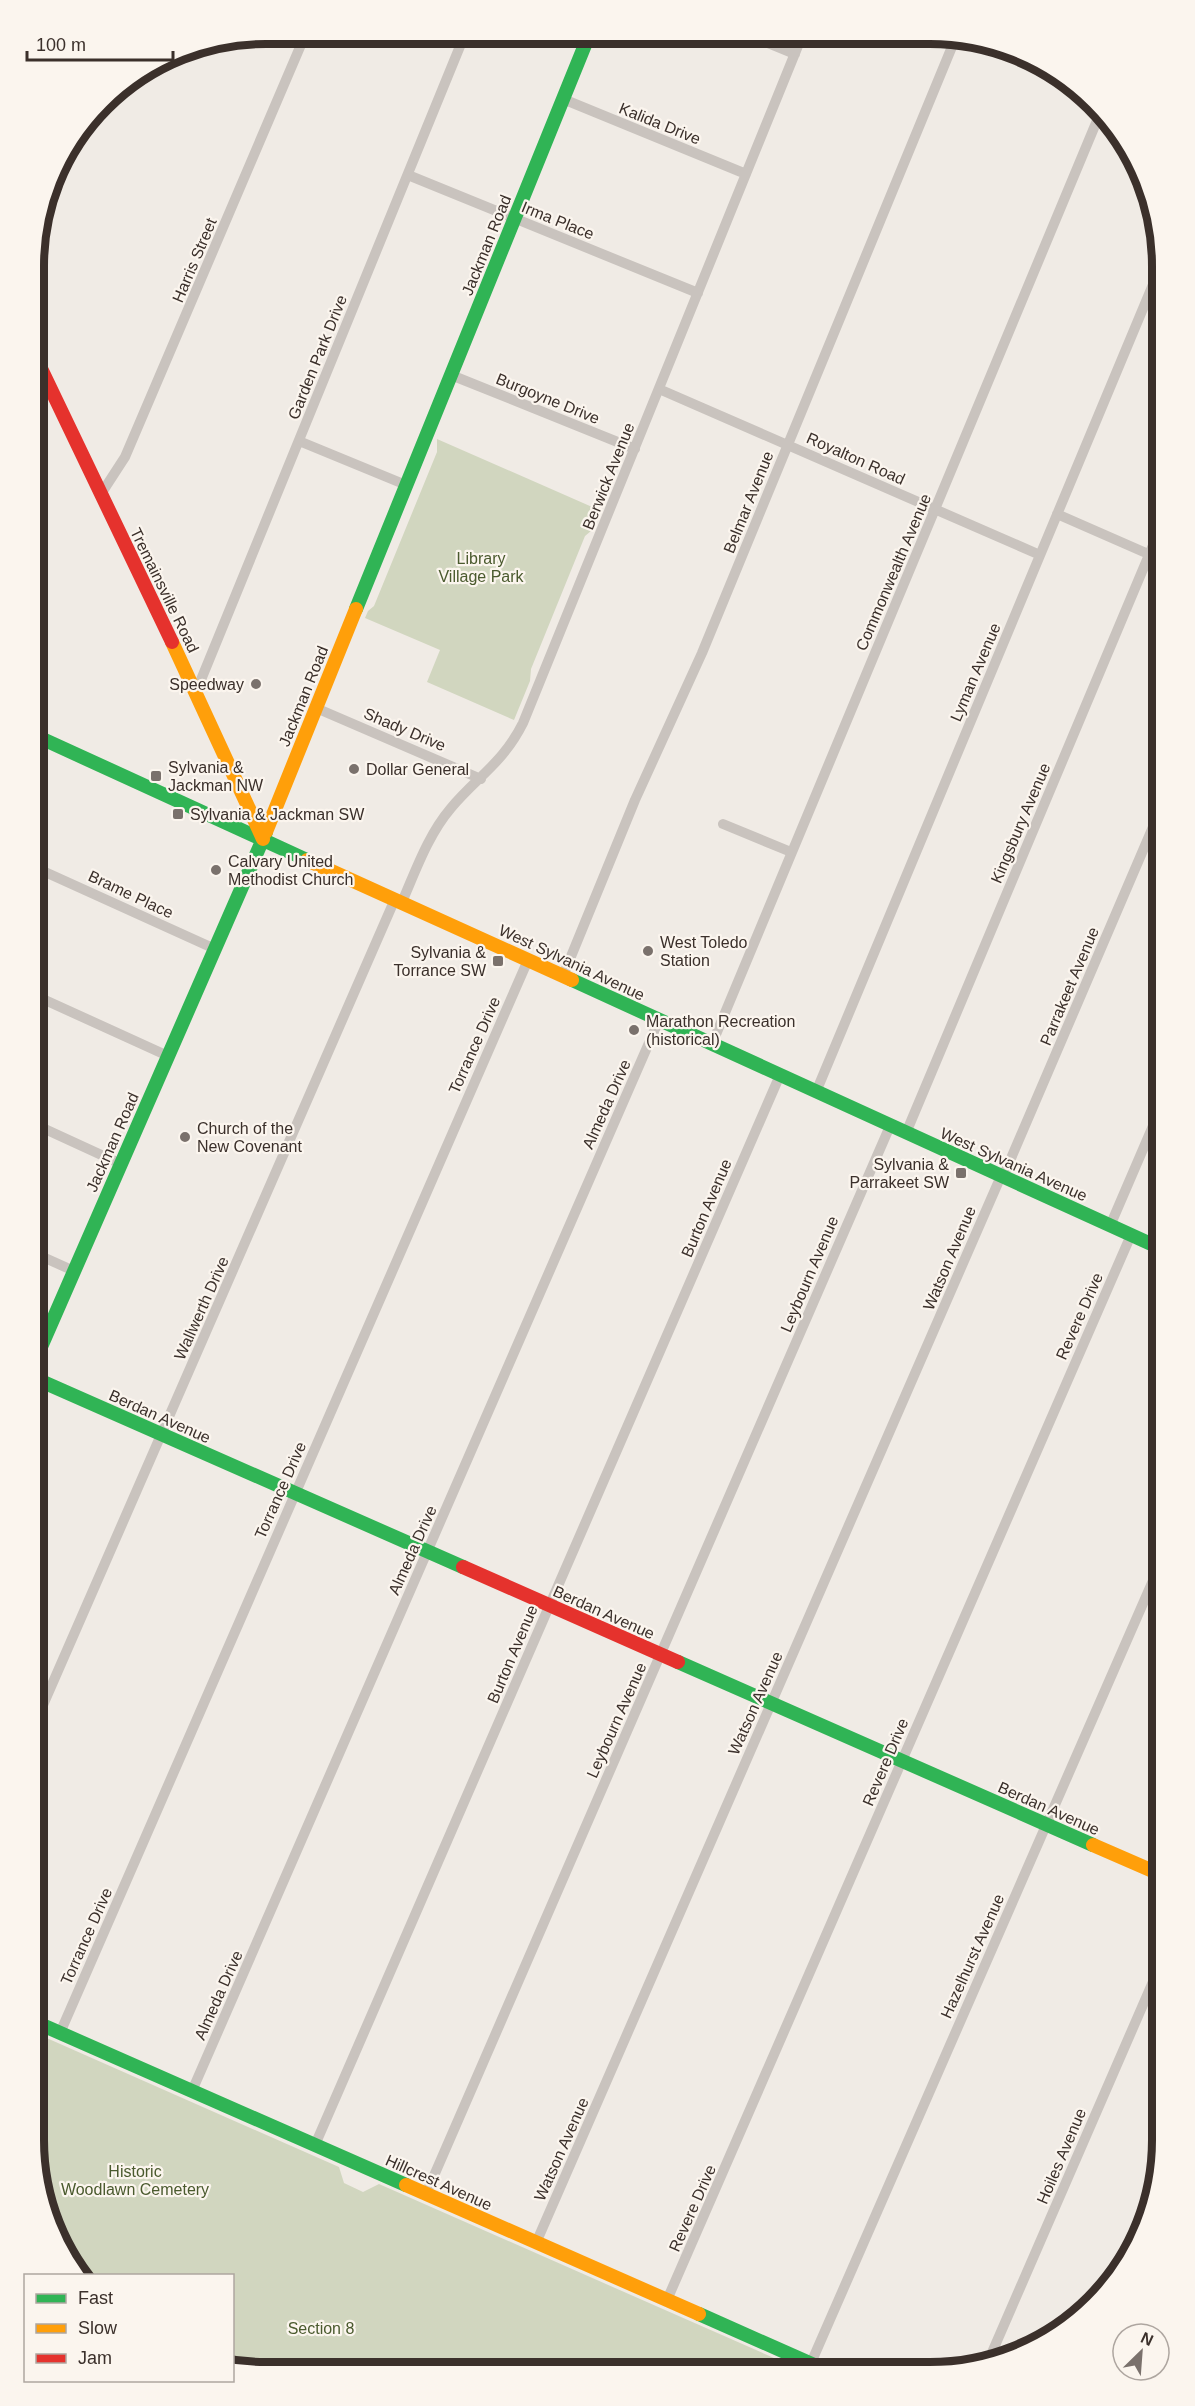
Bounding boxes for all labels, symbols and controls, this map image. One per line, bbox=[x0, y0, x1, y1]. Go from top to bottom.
scale bar bbox=[27, 24, 172, 62]
text: 100 m bbox=[36, 35, 86, 55]
street label: Kalida Drive bbox=[617, 99, 703, 148]
street label: Jackman Road bbox=[459, 193, 514, 298]
street label: Irma Place bbox=[519, 198, 597, 243]
street label: Harris Street bbox=[169, 215, 220, 305]
street label: Garden Park Drive bbox=[285, 292, 350, 422]
street label: Burgoyne Drive bbox=[494, 370, 602, 427]
street label: Berwick Avenue bbox=[579, 420, 638, 532]
street label: Royalton Road bbox=[804, 429, 908, 488]
street label: Belmar Avenue bbox=[720, 449, 777, 556]
street label: Commonwealth Avenue bbox=[853, 491, 934, 653]
street label: Tremainsville Road bbox=[127, 525, 202, 655]
park label: Library Village Park bbox=[438, 550, 525, 585]
street label: Lyman Avenue bbox=[947, 620, 1004, 724]
street label: Jackman Road bbox=[276, 644, 331, 749]
place label: Speedway bbox=[169, 676, 244, 693]
marker: Speedway bbox=[249, 677, 263, 691]
street label: Shady Drive bbox=[361, 705, 448, 754]
place label: Sylvania & Jackman NW bbox=[168, 759, 264, 794]
place label: Dollar General bbox=[366, 761, 469, 778]
street label: Kingsbury Avenue bbox=[987, 761, 1053, 886]
marker: Dollar General bbox=[347, 762, 361, 776]
marker: Sylvania & Jackman NW bbox=[149, 769, 163, 783]
place label: Sylvania & Jackman SW bbox=[190, 806, 365, 823]
marker: Sylvania & Jackman SW bbox=[171, 807, 185, 821]
place label: Calvary United Methodist Church bbox=[228, 853, 353, 888]
marker: Calvary United Methodist Church bbox=[209, 863, 223, 877]
street label: Brame Place bbox=[86, 867, 176, 922]
street label: West Sylvania Avenue bbox=[496, 921, 647, 1004]
street label: Parrakeet Avenue bbox=[1037, 924, 1102, 1048]
place label: West Toledo Station bbox=[660, 934, 748, 969]
place label: Sylvania & Torrance SW bbox=[394, 944, 487, 979]
marker: West Toledo Station bbox=[641, 944, 655, 958]
marker: Sylvania & Torrance SW bbox=[491, 954, 505, 968]
street label: Torrance Drive bbox=[446, 994, 503, 1096]
place label: Marathon Recreation (historical) bbox=[646, 1013, 795, 1048]
marker: Marathon Recreation (historical) bbox=[627, 1023, 641, 1037]
street label: Almeda Drive bbox=[579, 1057, 634, 1152]
street label: Jackman Road bbox=[83, 1090, 142, 1194]
place label: Church of the New Covenant bbox=[197, 1120, 303, 1155]
street label: West Sylvania Avenue bbox=[938, 1124, 1090, 1205]
marker: Church of the New Covenant bbox=[178, 1130, 192, 1144]
place label: Sylvania & Parrakeet SW bbox=[849, 1156, 950, 1191]
street label: Burton Avenue bbox=[678, 1157, 735, 1260]
marker: Sylvania & Parrakeet SW bbox=[954, 1166, 968, 1180]
street label: Watson Avenue bbox=[920, 1204, 979, 1313]
street label: Leybourn Avenue bbox=[777, 1214, 842, 1335]
street label: Wallwerth Drive bbox=[171, 1254, 232, 1363]
street label: Revere Drive bbox=[1053, 1270, 1106, 1362]
street label: Berdan Avenue bbox=[106, 1386, 213, 1446]
street label: Torrance Drive bbox=[252, 1439, 309, 1541]
street label: Almeda Drive bbox=[385, 1503, 440, 1598]
street label: Berdan Avenue bbox=[550, 1582, 657, 1642]
street label: Burton Avenue bbox=[484, 1603, 541, 1706]
street label: Watson Avenue bbox=[725, 1649, 786, 1757]
street label: Leybourn Avenue bbox=[583, 1660, 650, 1780]
street label: Revere Drive bbox=[859, 1716, 912, 1808]
street label: Berdan Avenue bbox=[995, 1778, 1102, 1838]
street label: Torrance Drive bbox=[58, 1885, 115, 1987]
street label: Hazelhurst Avenue bbox=[937, 1891, 1008, 2021]
street label: Almeda Drive bbox=[191, 1948, 246, 2043]
street label: Watson Avenue bbox=[531, 2095, 592, 2203]
street label: Hoiles Avenue bbox=[1034, 2106, 1089, 2206]
street label: Hillcrest Avenue bbox=[383, 2151, 495, 2214]
street label: Revere Drive bbox=[666, 2162, 719, 2254]
park label: Historic Woodlawn Cemetery bbox=[61, 2163, 209, 2198]
legend bbox=[24, 2274, 234, 2382]
text: Fast bbox=[78, 2288, 113, 2308]
text: Slow bbox=[78, 2318, 118, 2338]
park label: Section 8 bbox=[288, 2320, 354, 2337]
north arrow bbox=[1111, 2322, 1171, 2382]
text: N bbox=[1138, 2329, 1156, 2349]
text: Jam bbox=[78, 2348, 112, 2368]

